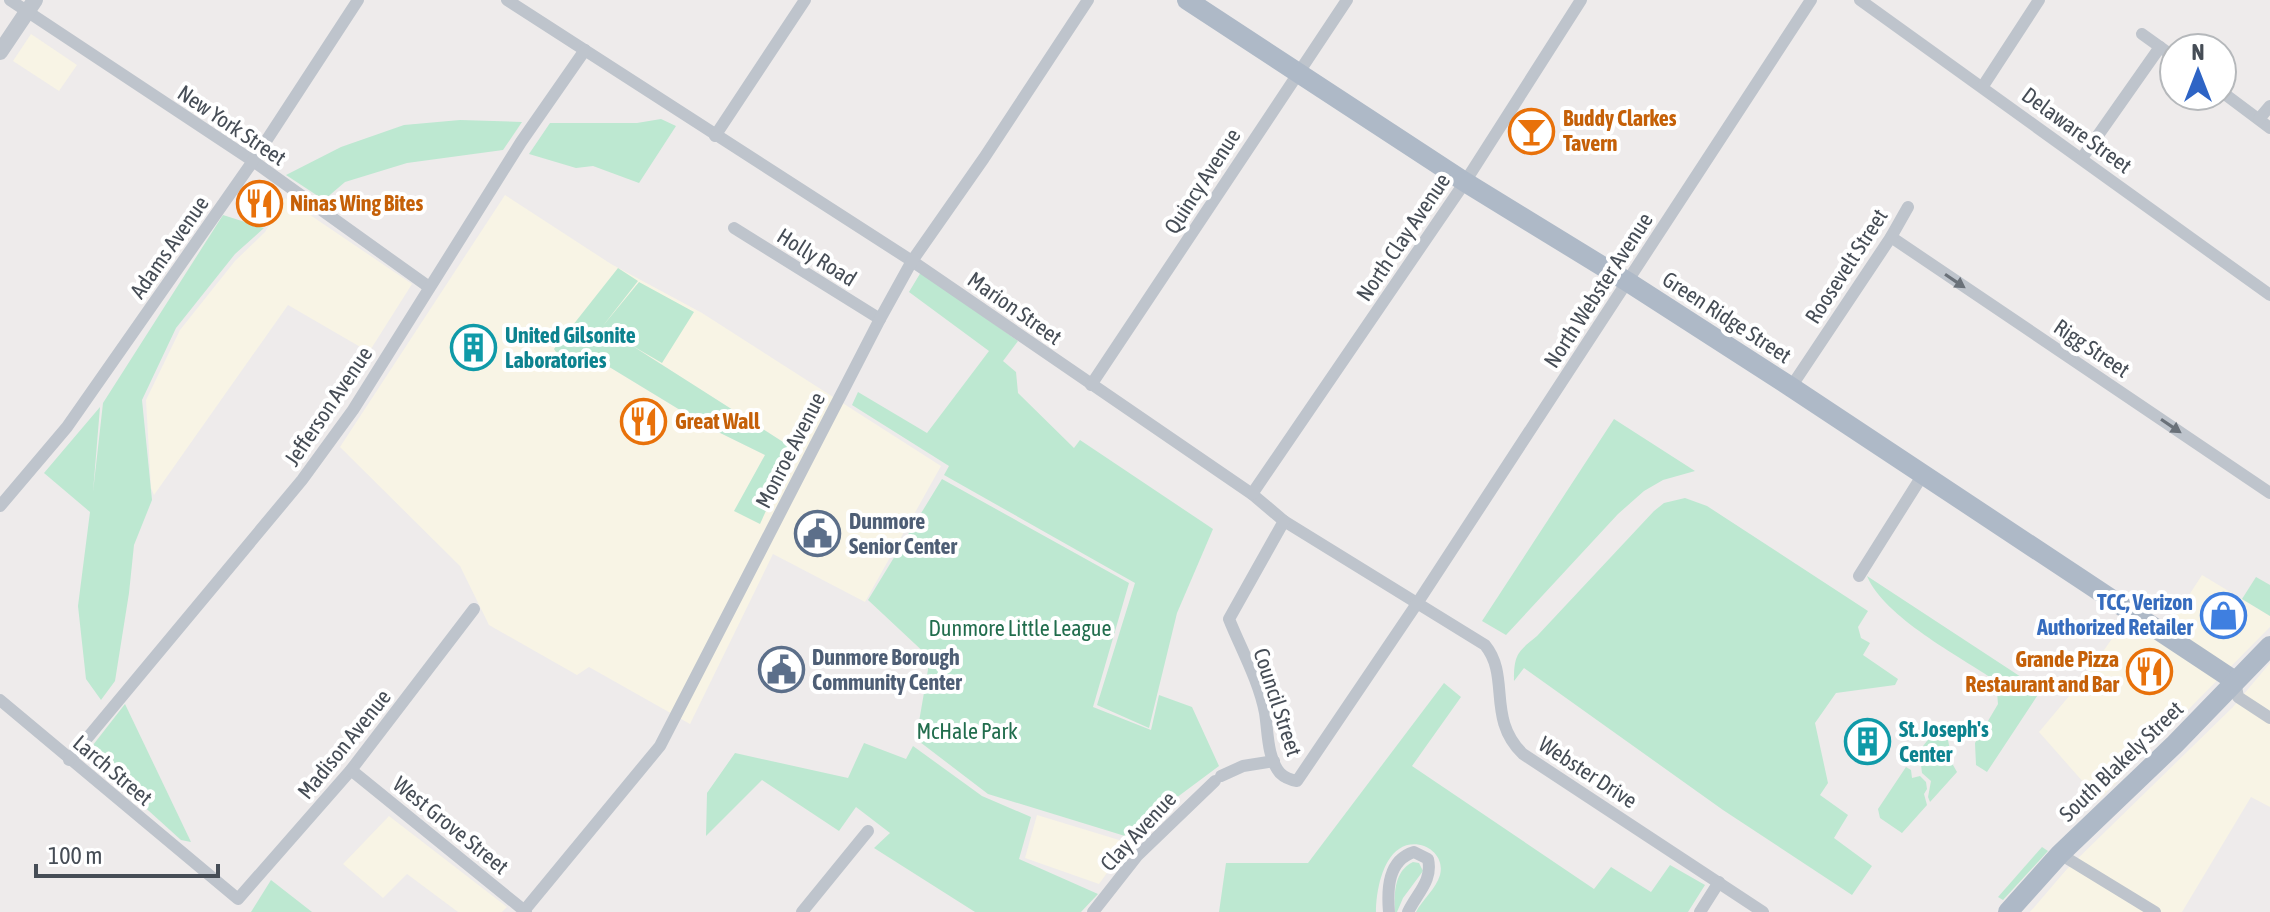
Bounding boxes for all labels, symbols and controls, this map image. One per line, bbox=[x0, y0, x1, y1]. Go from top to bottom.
north arrow bbox=[2158, 32, 2238, 112]
text: N bbox=[2192, 39, 2204, 65]
street label: New York Street bbox=[173, 79, 291, 171]
street label: Delaware Street bbox=[2017, 81, 2137, 179]
place label: Buddy Clarkes Tavern bbox=[1563, 105, 1677, 156]
bar icon: Buddy Clarkes Tavern bbox=[1508, 107, 1556, 155]
street label: Quincy Avenue bbox=[1158, 123, 1246, 239]
street label: North Clay Avenue bbox=[1351, 168, 1455, 306]
restaurant icon: Ninas Wing Bites bbox=[235, 179, 283, 227]
place label: Ninas Wing Bites bbox=[290, 190, 423, 216]
street label: Adams Avenue bbox=[124, 191, 214, 303]
street label: Roosevelt Street bbox=[1799, 204, 1893, 328]
street label: North Webster Avenue bbox=[1538, 208, 1658, 372]
street label: Holly Road bbox=[773, 222, 861, 292]
street label: Marion Street bbox=[963, 266, 1067, 350]
street label: Green Ridge Street bbox=[1658, 266, 1796, 368]
one-way arrow bbox=[1945, 273, 1966, 288]
street label: Rigg Street bbox=[2049, 313, 2135, 383]
place label: United Gilsonite Laboratories bbox=[505, 322, 636, 373]
building icon: United Gilsonite Laboratories bbox=[450, 324, 498, 372]
street label: Jefferson Avenue bbox=[279, 341, 377, 471]
street label: Monroe Avenue bbox=[750, 388, 830, 512]
restaurant icon: Great Wall bbox=[620, 397, 668, 445]
place label: Great Wall bbox=[675, 408, 761, 434]
one-way arrow bbox=[2160, 418, 2182, 433]
place label: Dunmore Senior Center bbox=[849, 508, 957, 559]
public building icon: Dunmore Senior Center bbox=[794, 510, 842, 558]
place label: TCC, Verizon Authorized Retailer bbox=[2036, 589, 2194, 640]
shop icon: TCC, Verizon Authorized Retailer bbox=[2200, 591, 2248, 639]
park label: Dunmore Little League bbox=[929, 615, 1111, 641]
place label: Dunmore Borough Community Center bbox=[812, 644, 962, 695]
street label: Council Street bbox=[1248, 645, 1308, 759]
public building icon: Dunmore Borough Community Center bbox=[757, 646, 805, 694]
place label: Grande Pizza Restaurant and Bar bbox=[1965, 646, 2119, 697]
restaurant icon: Grande Pizza Restaurant and Bar bbox=[2126, 648, 2174, 696]
street label: Madison Avenue bbox=[292, 684, 396, 804]
street label: South Blakely Street bbox=[2054, 695, 2188, 827]
place label: St. Joseph's Center bbox=[1899, 716, 1989, 767]
park label: McHale Park bbox=[916, 718, 1018, 744]
building icon: St. Joseph's Center bbox=[1844, 718, 1892, 766]
street label: Larch Street bbox=[68, 729, 158, 811]
street label: Webster Drive bbox=[1534, 731, 1642, 813]
street label: West Grove Street bbox=[388, 771, 514, 879]
street label: Clay Avenue bbox=[1095, 786, 1181, 876]
scale bar bbox=[36, 828, 218, 878]
text: 100 m bbox=[48, 842, 102, 869]

